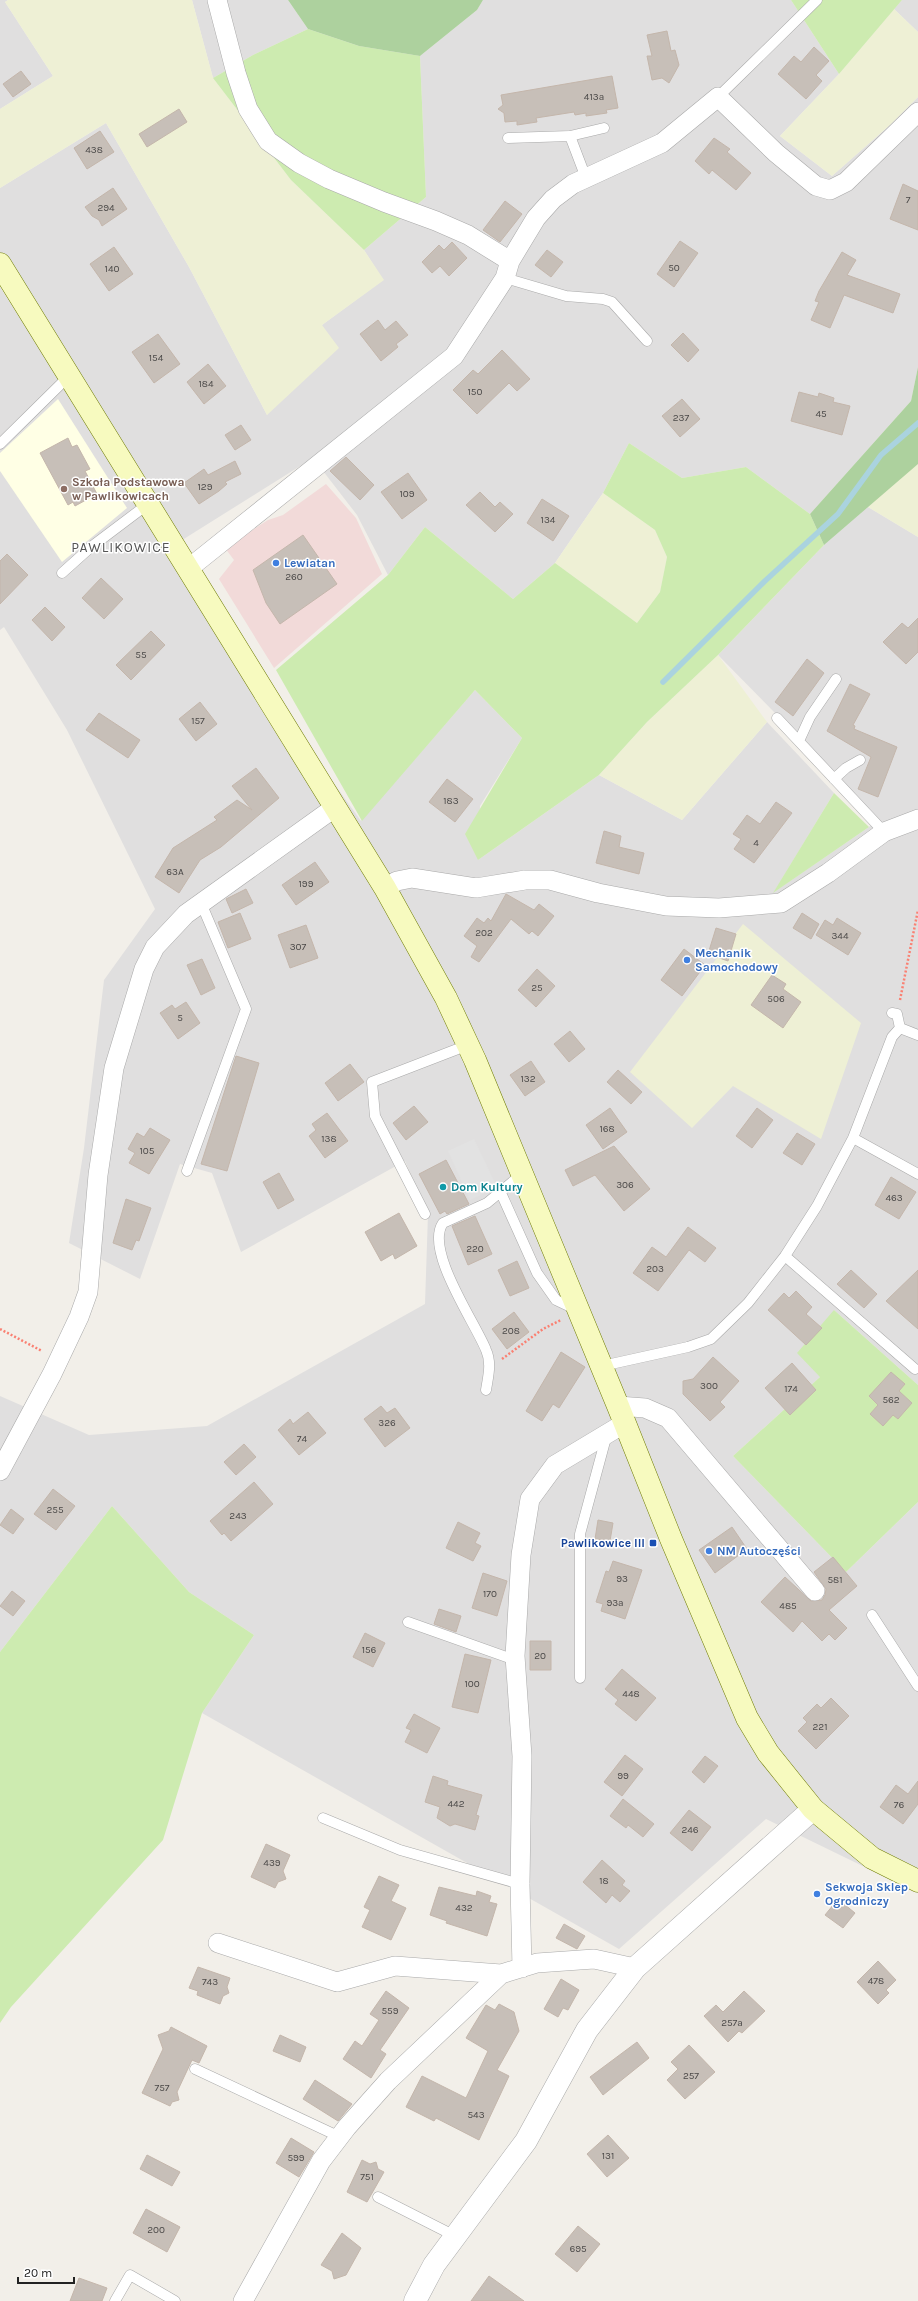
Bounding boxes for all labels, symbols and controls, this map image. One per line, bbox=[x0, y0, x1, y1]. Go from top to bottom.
house number: 413a bbox=[584, 91, 604, 103]
house number: 438 bbox=[85, 144, 103, 156]
house number: 7 bbox=[906, 194, 911, 206]
house number: 294 bbox=[97, 202, 115, 214]
house number: 50 bbox=[668, 262, 680, 274]
house number: 140 bbox=[105, 263, 119, 275]
house number: 154 bbox=[149, 352, 164, 364]
house number: 184 bbox=[198, 378, 214, 390]
house number: 150 bbox=[468, 386, 483, 398]
house number: 45 bbox=[815, 408, 827, 420]
house number: 237 bbox=[673, 412, 689, 424]
place label: Szkoła Podstawowa w Pawlikowicach bbox=[72, 475, 184, 503]
house number: 129 bbox=[198, 481, 213, 493]
marker: Szkoła Podstawowa w Pawlikowicach bbox=[59, 484, 69, 494]
house number: 109 bbox=[399, 488, 415, 500]
house number: 134 bbox=[541, 514, 556, 526]
district label: PAWLIKOWICE bbox=[71, 539, 171, 556]
place label: Lewiatan bbox=[284, 556, 336, 570]
marker: Lewiatan bbox=[271, 558, 281, 568]
house number: 260 bbox=[285, 571, 303, 583]
house number: 55 bbox=[135, 649, 147, 661]
house number: 157 bbox=[191, 715, 205, 727]
house number: 183 bbox=[443, 795, 459, 807]
house number: 4 bbox=[753, 837, 759, 849]
house number: 63A bbox=[166, 866, 184, 878]
house number: 199 bbox=[299, 878, 314, 890]
house number: 202 bbox=[475, 927, 493, 939]
house number: 344 bbox=[831, 930, 849, 942]
house number: 307 bbox=[290, 941, 307, 953]
place label: Mechanik Samochodowy bbox=[695, 946, 778, 974]
marker: Mechanik Samochodowy bbox=[682, 955, 692, 965]
house number: 25 bbox=[531, 982, 543, 994]
house number: 506 bbox=[767, 993, 785, 1005]
house number: 5 bbox=[177, 1012, 183, 1024]
house number: 132 bbox=[520, 1073, 536, 1085]
house number: 168 bbox=[599, 1123, 615, 1135]
house number: 138 bbox=[321, 1133, 337, 1145]
house number: 105 bbox=[140, 1145, 155, 1157]
house number: 306 bbox=[616, 1179, 634, 1191]
place label: Dom Kultury bbox=[451, 1180, 523, 1194]
marker: Dom Kultury bbox=[438, 1182, 448, 1192]
house number: 463 bbox=[885, 1192, 903, 1204]
house number: 220 bbox=[466, 1243, 484, 1255]
house number: 203 bbox=[646, 1263, 664, 1275]
house number: 208 bbox=[502, 1325, 520, 1337]
house number: 300 bbox=[700, 1380, 718, 1392]
house number: 174 bbox=[784, 1383, 798, 1395]
house number: 562 bbox=[882, 1394, 900, 1406]
house number: 326 bbox=[378, 1417, 396, 1429]
house number: 74 bbox=[297, 1433, 308, 1445]
house number: 255 bbox=[46, 1504, 64, 1516]
house number: 243 bbox=[229, 1510, 247, 1522]
place label: Pawlikowice III bbox=[561, 1536, 645, 1550]
marker: Pawlikowice III bbox=[648, 1538, 658, 1548]
place label: NM Autoczęści bbox=[717, 1544, 801, 1558]
marker: NM Autoczęści bbox=[704, 1546, 714, 1556]
house number: 93 bbox=[616, 1573, 628, 1585]
house number: 581 bbox=[827, 1574, 843, 1586]
house number: 170 bbox=[483, 1588, 497, 1600]
house number: 93a bbox=[606, 1597, 624, 1609]
house number: 485 bbox=[779, 1600, 797, 1612]
house number: 156 bbox=[362, 1644, 377, 1656]
house number: 20 bbox=[534, 1650, 546, 1662]
house number: 100 bbox=[464, 1678, 480, 1690]
house number: 448 bbox=[622, 1688, 640, 1700]
house number: 221 bbox=[813, 1721, 827, 1733]
house number: 99 bbox=[617, 1770, 629, 1782]
house number: 442 bbox=[448, 1798, 465, 1810]
house number: 76 bbox=[894, 1799, 904, 1811]
house number: 246 bbox=[681, 1824, 699, 1836]
house number: 439 bbox=[263, 1857, 281, 1869]
house number: 18 bbox=[599, 1875, 609, 1887]
place label: Sekwoja Sklep Ogrodniczy bbox=[825, 1880, 908, 1908]
marker: Sekwoja Sklep Ogrodniczy bbox=[812, 1889, 822, 1899]
house number: 432 bbox=[455, 1902, 473, 1914]
house number: 478 bbox=[868, 1975, 884, 1987]
house number: 743 bbox=[202, 1976, 218, 1988]
house number: 559 bbox=[381, 2005, 399, 2017]
house number: 257a bbox=[721, 2017, 743, 2029]
house number: 257 bbox=[683, 2070, 699, 2082]
house number: 757 bbox=[154, 2082, 170, 2094]
house number: 543 bbox=[467, 2109, 485, 2121]
house number: 131 bbox=[602, 2150, 614, 2162]
house number: 599 bbox=[287, 2152, 305, 2164]
house number: 751 bbox=[360, 2171, 374, 2183]
house number: 200 bbox=[147, 2224, 165, 2236]
house number: 695 bbox=[569, 2243, 587, 2255]
scale bar bbox=[18, 2259, 74, 2285]
text: 20 m bbox=[24, 2266, 52, 2280]

